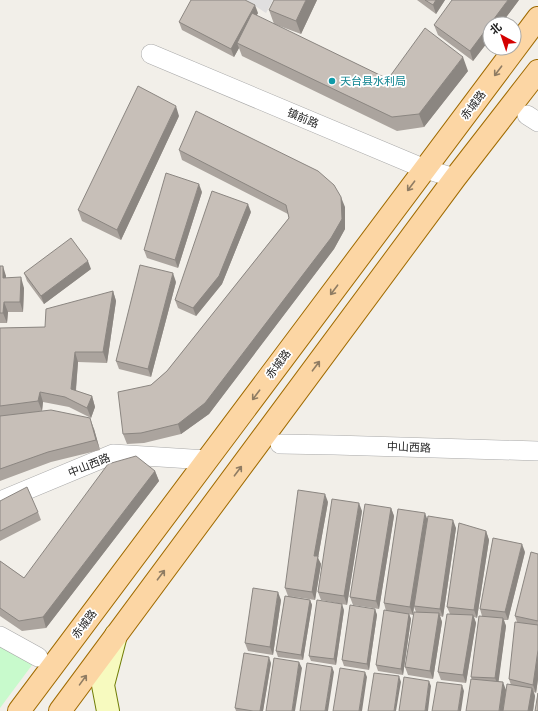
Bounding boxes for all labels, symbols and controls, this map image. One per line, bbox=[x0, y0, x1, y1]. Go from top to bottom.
north arrow bbox=[482, 16, 522, 56]
text: 北 bbox=[487, 19, 504, 37]
one-way arrow bbox=[494, 66, 502, 77]
place label: 天台县水利局 bbox=[340, 74, 406, 88]
marker: 天台县水利局 bbox=[327, 76, 337, 86]
street label: 赤城路 bbox=[457, 88, 489, 122]
street label: 镇前路 bbox=[285, 105, 321, 131]
one-way arrow bbox=[407, 181, 416, 192]
one-way arrow bbox=[329, 285, 338, 296]
street label: 赤城路 bbox=[262, 347, 294, 381]
one-way arrow bbox=[312, 361, 320, 372]
one-way arrow bbox=[251, 389, 260, 400]
street label: 中山西路 bbox=[387, 439, 431, 455]
street label: 中山西路 bbox=[66, 450, 112, 480]
one-way arrow bbox=[234, 465, 242, 476]
one-way arrow bbox=[157, 570, 165, 581]
street label: 赤城路 bbox=[68, 607, 100, 641]
one-way arrow bbox=[79, 674, 87, 685]

